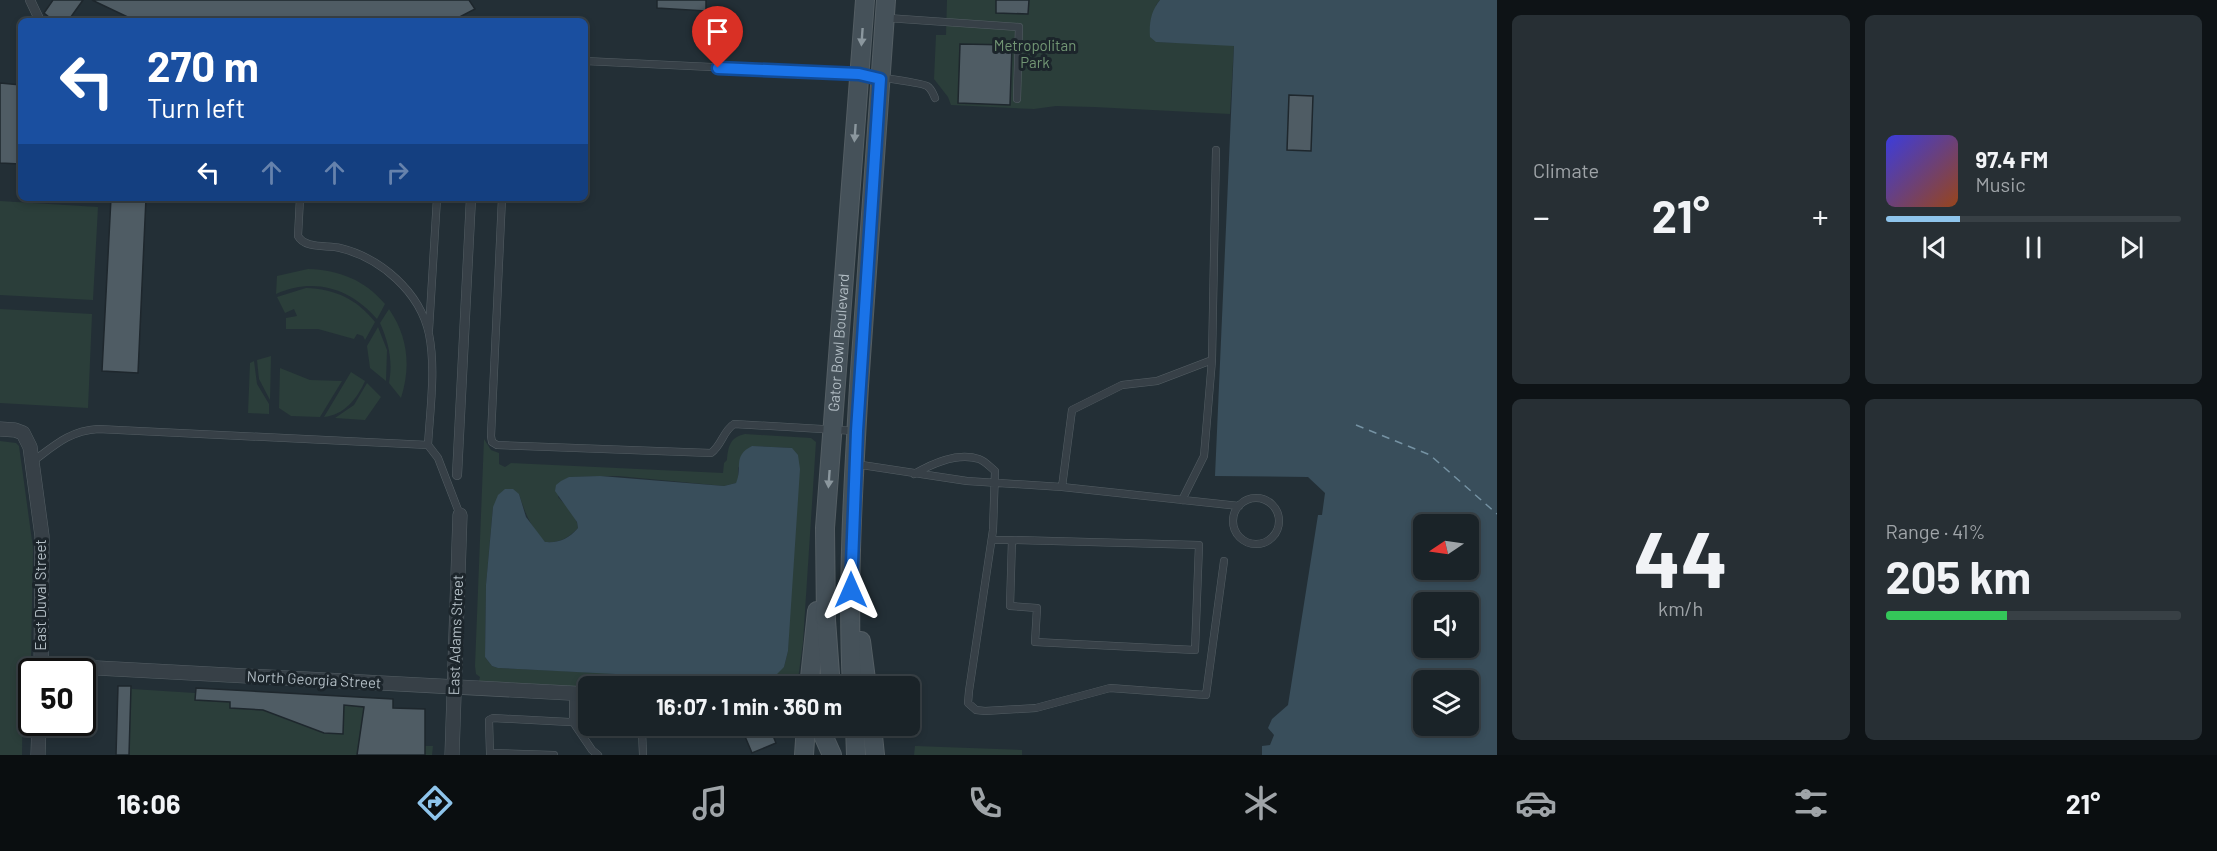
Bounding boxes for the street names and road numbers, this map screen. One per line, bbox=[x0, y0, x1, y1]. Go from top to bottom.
street label: Gator Bowl Boulevard bbox=[824, 273, 852, 412]
street label: East Duval Street bbox=[31, 539, 49, 651]
street label: East Adams Street bbox=[444, 574, 466, 696]
street label: North Georgia Street bbox=[246, 666, 382, 692]

